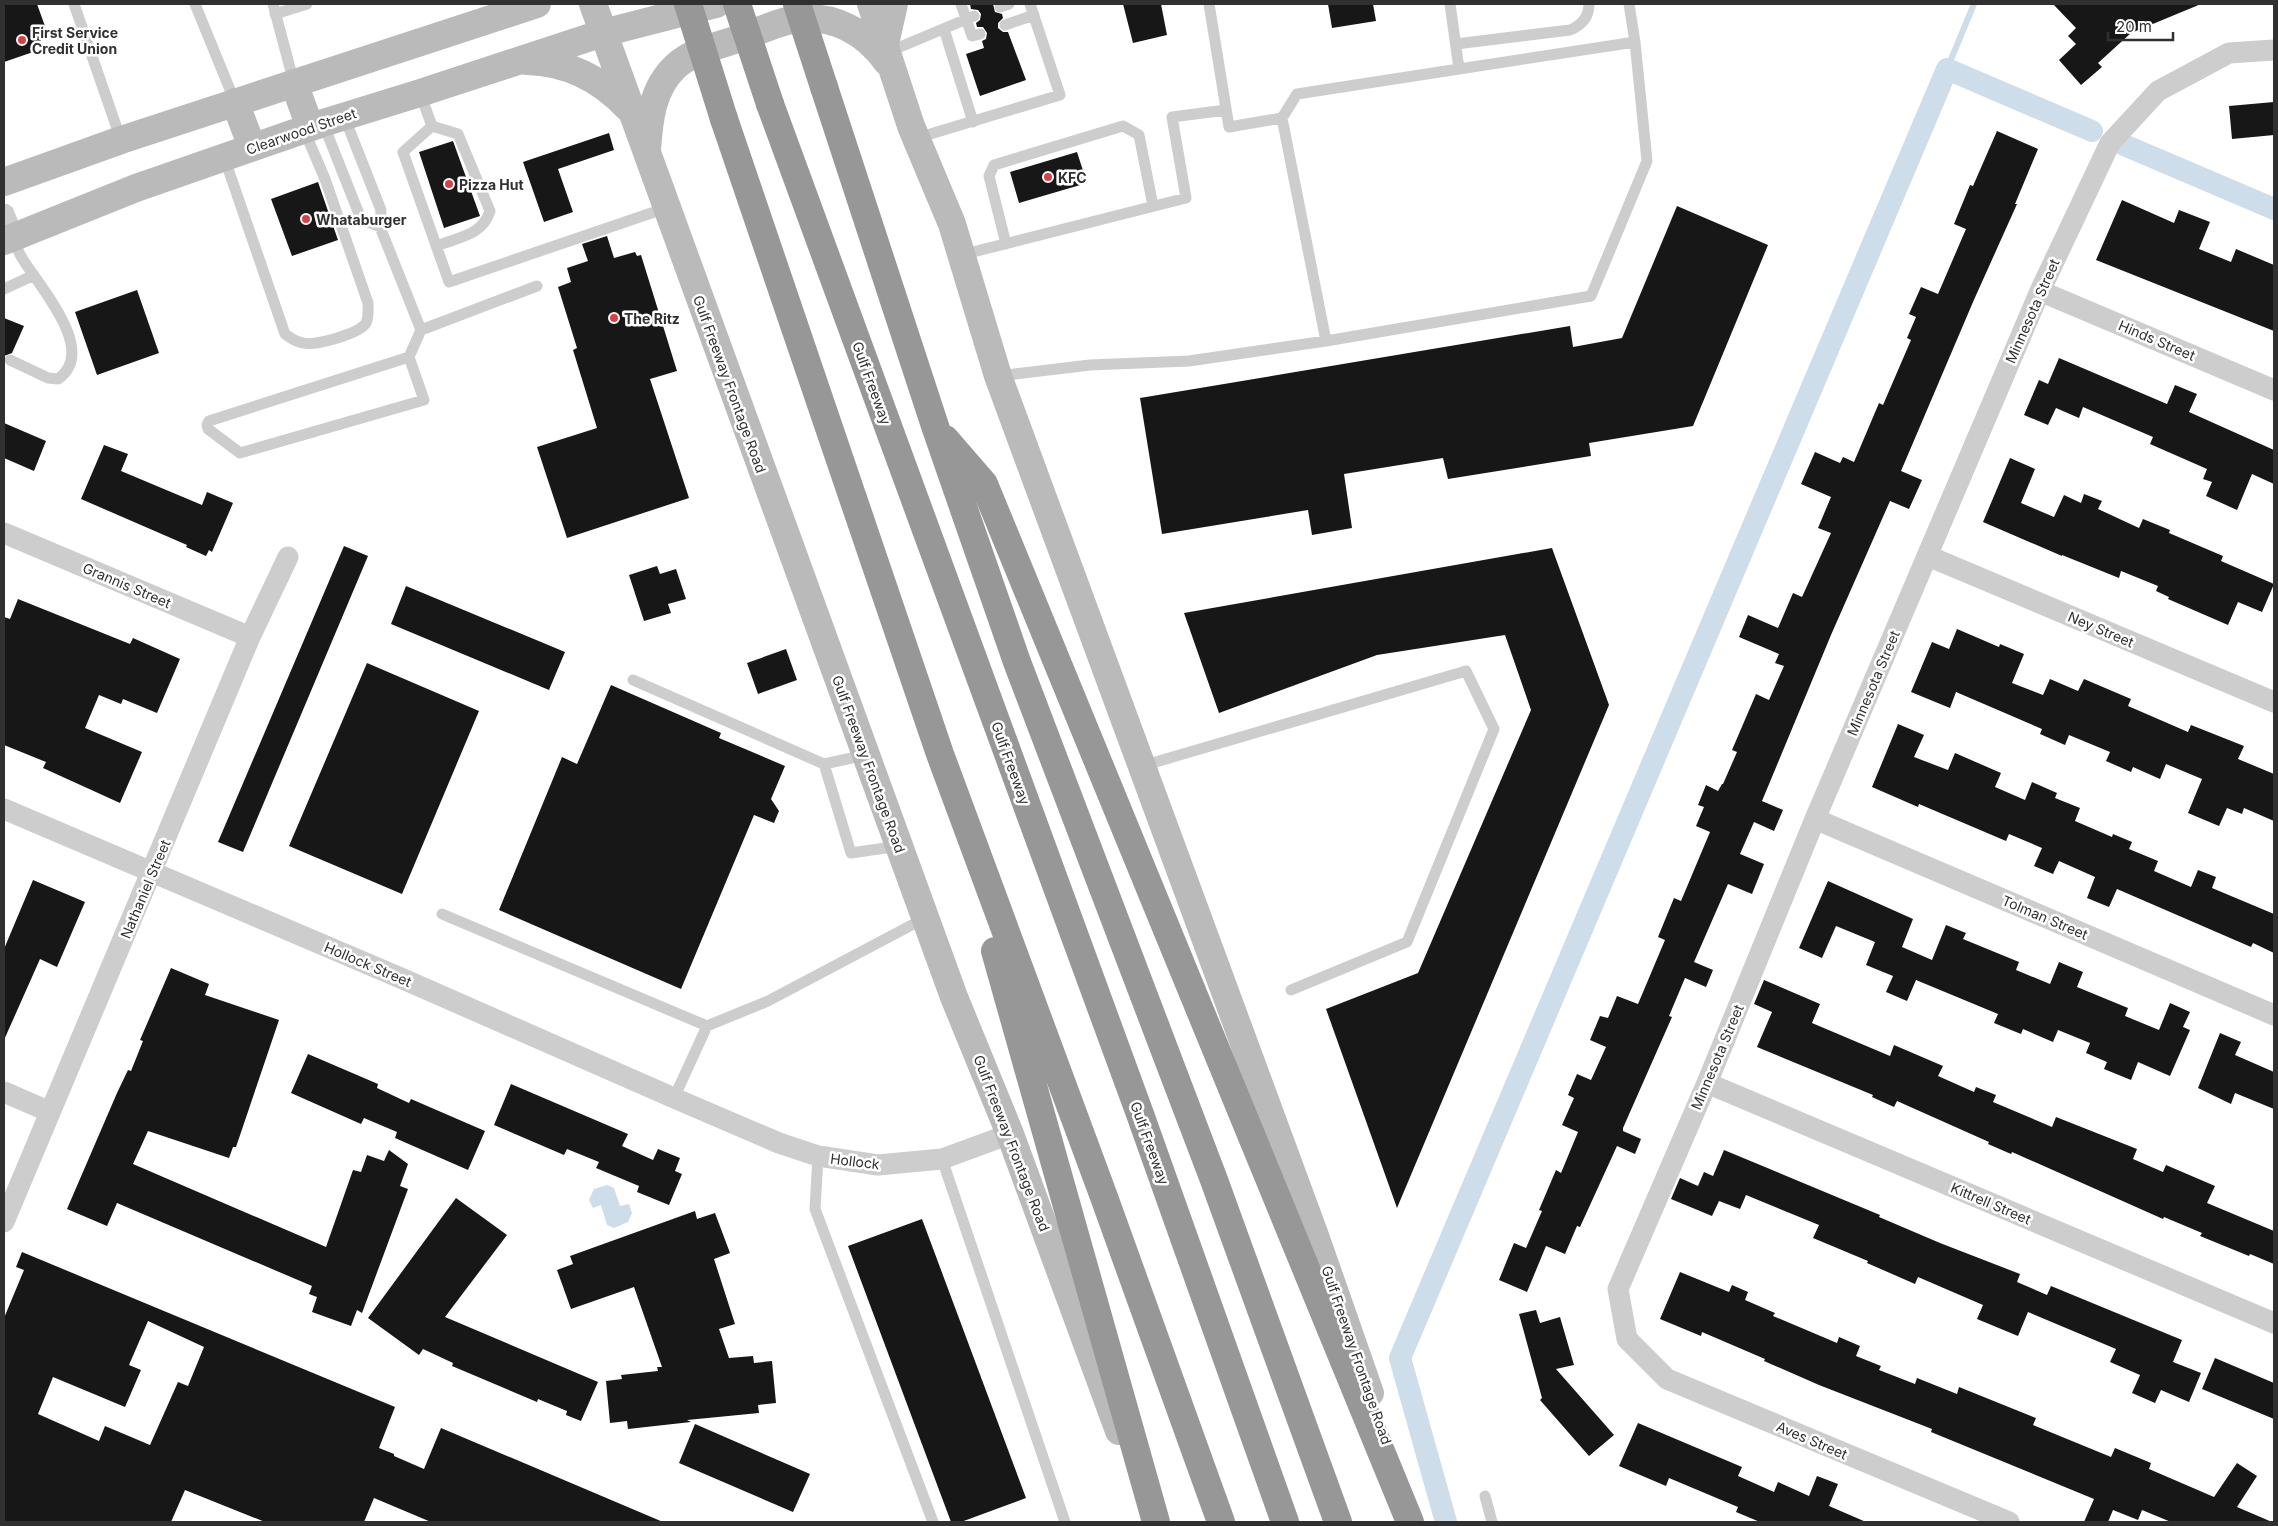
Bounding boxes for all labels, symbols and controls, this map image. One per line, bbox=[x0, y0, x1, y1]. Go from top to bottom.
scale bar bbox=[2108, 10, 2173, 42]
text: 20 m bbox=[2116, 17, 2152, 36]
place label: First Service Credit Union bbox=[32, 24, 118, 57]
marker: First Service Credit Union bbox=[16, 34, 28, 46]
street label: Clearwood Street bbox=[244, 104, 359, 158]
place label: KFC bbox=[1058, 169, 1087, 186]
marker: KFC bbox=[1042, 171, 1054, 183]
place label: Pizza Hut bbox=[459, 176, 524, 193]
marker: Pizza Hut bbox=[443, 178, 455, 190]
place label: Whataburger bbox=[316, 211, 407, 228]
marker: Whataburger bbox=[300, 213, 312, 225]
street label: Minnesota Street bbox=[2001, 256, 2063, 366]
street label: Gulf Freeway Frontage Road bbox=[690, 293, 770, 475]
place label: The Ritz bbox=[624, 310, 680, 327]
marker: The Ritz bbox=[608, 312, 620, 324]
street label: Hinds Street bbox=[2116, 316, 2198, 364]
street label: Gulf Freeway bbox=[849, 339, 895, 427]
street label: Grannis Street bbox=[80, 559, 174, 611]
street label: Ney Street bbox=[2066, 608, 2137, 651]
street label: Minnesota Street bbox=[1843, 628, 1903, 738]
street label: Gulf Freeway Frontage Road bbox=[829, 673, 909, 855]
street label: Gulf Freeway bbox=[988, 719, 1034, 807]
street label: Nathaniel Street bbox=[117, 837, 174, 941]
street label: Tolman Street bbox=[2000, 891, 2091, 943]
street label: Hollock Street bbox=[322, 938, 415, 990]
street label: Minnesota Street bbox=[1687, 1002, 1747, 1112]
street label: Gulf Freeway Frontage Road bbox=[970, 1052, 1054, 1234]
street label: Gulf Freeway bbox=[1127, 1099, 1173, 1187]
street label: Hollock bbox=[829, 1150, 881, 1173]
street label: Kittrell Street bbox=[1948, 1179, 2034, 1228]
street label: Gulf Freeway Frontage Road bbox=[1318, 1264, 1396, 1446]
street label: Aves Street bbox=[1774, 1417, 1850, 1463]

